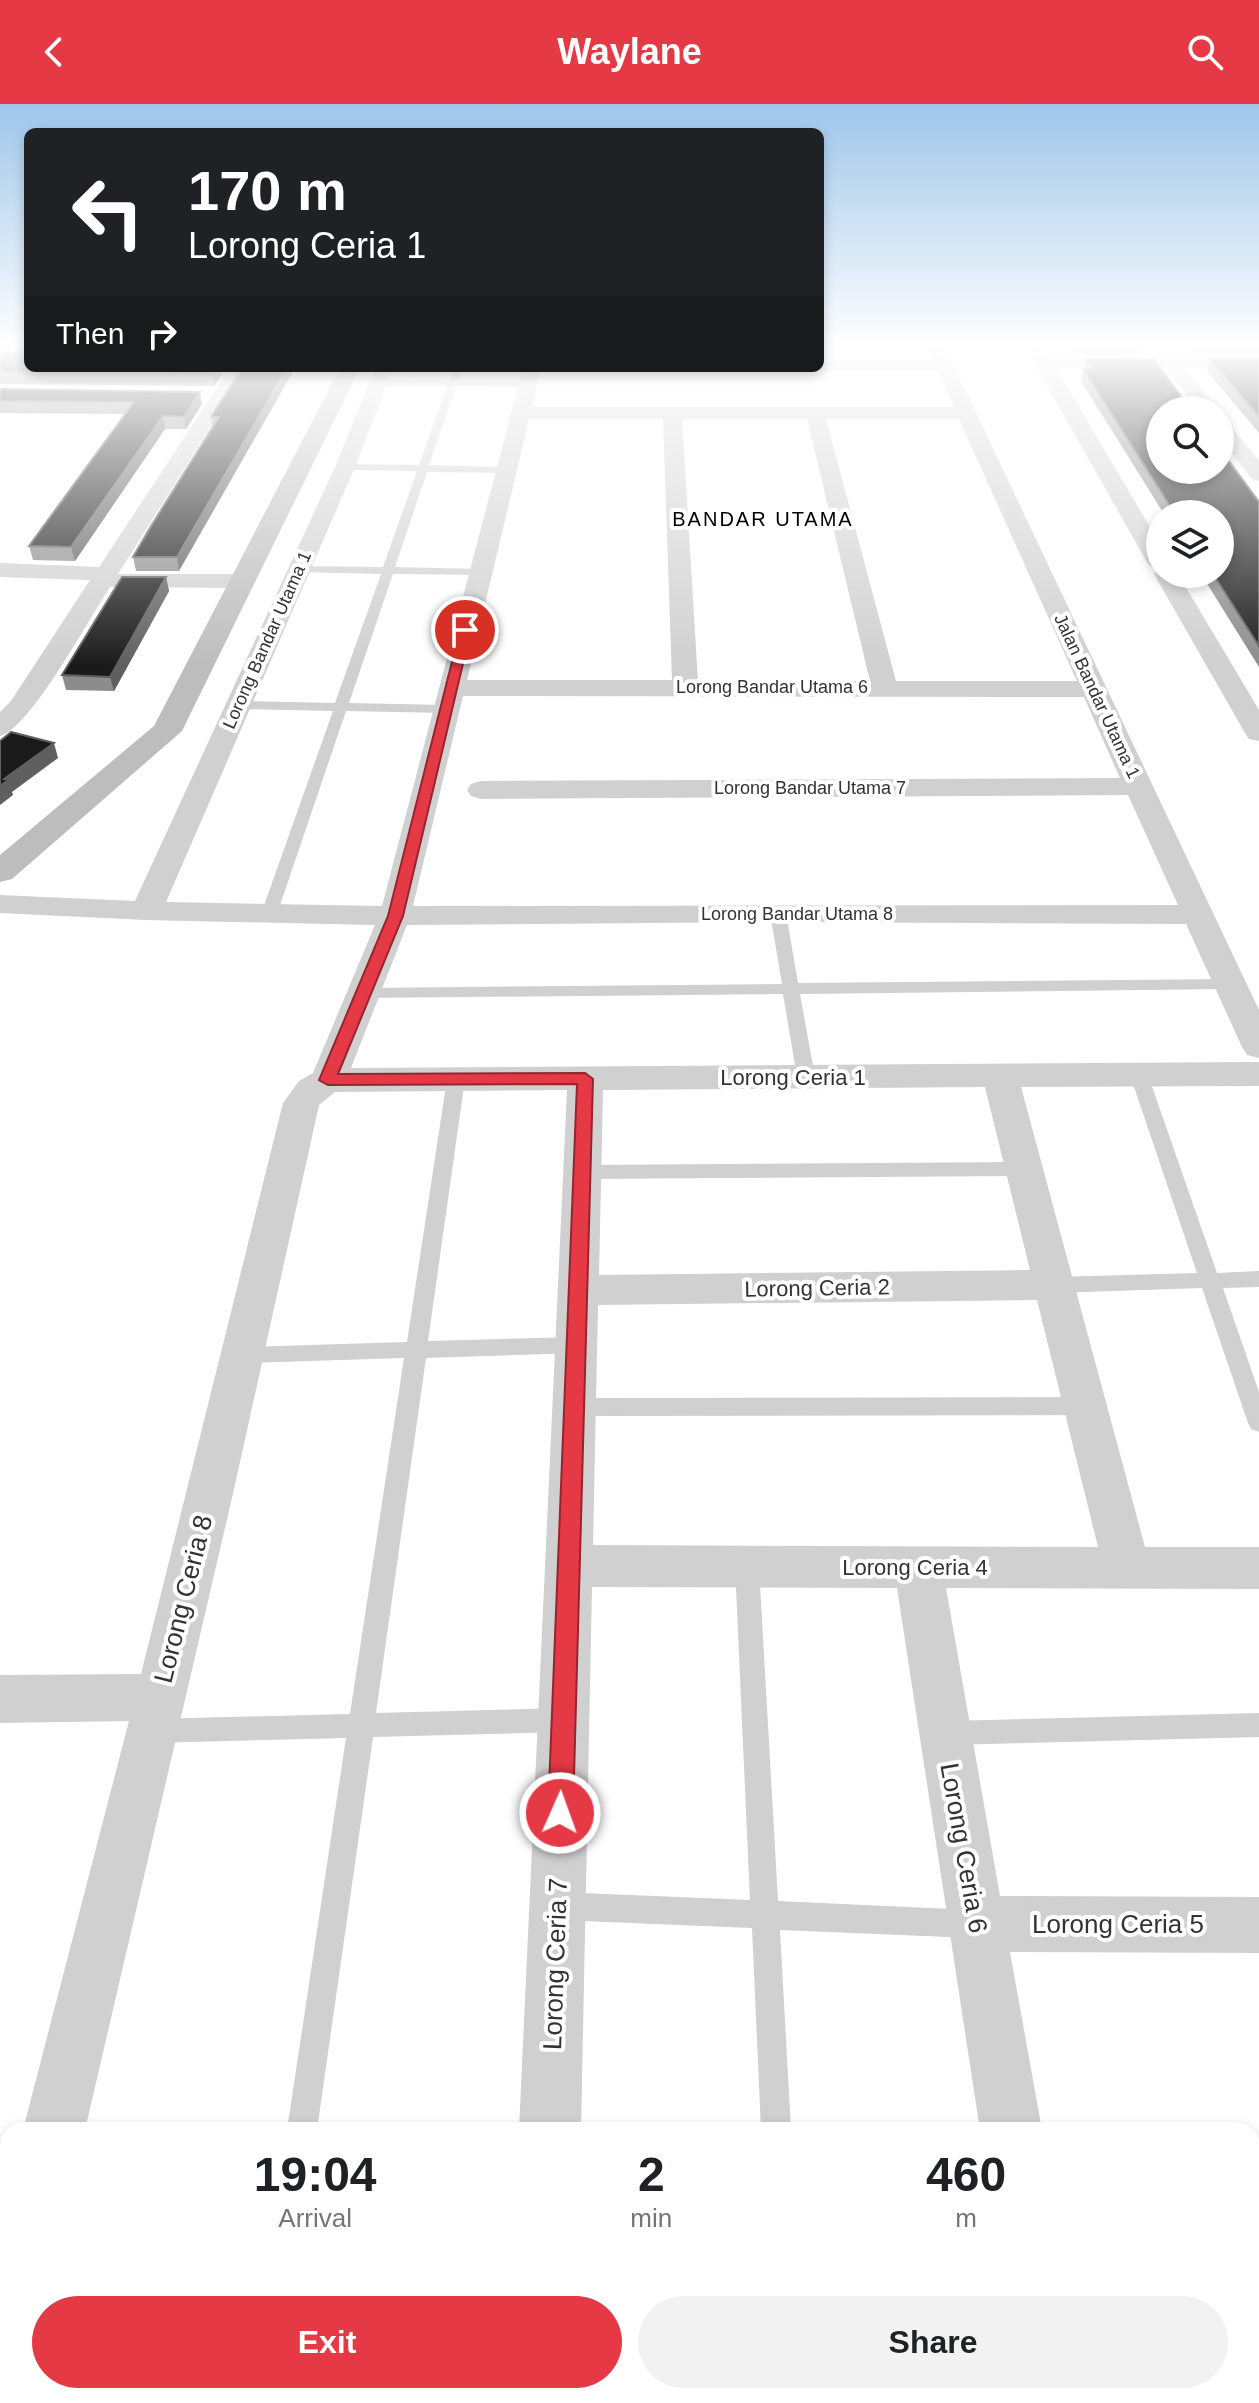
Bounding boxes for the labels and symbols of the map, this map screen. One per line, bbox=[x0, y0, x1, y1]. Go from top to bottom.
district label: BANDAR UTAMA bbox=[672, 508, 854, 530]
street label: Lorong Bandar Utama 1 bbox=[219, 548, 315, 732]
pin bbox=[431, 596, 499, 664]
street label: Jalan Bandar Utama 1 bbox=[1050, 611, 1144, 781]
street label: Lorong Bandar Utama 6 bbox=[676, 677, 868, 697]
street label: Lorong Bandar Utama 7 bbox=[714, 778, 906, 798]
street label: Lorong Bandar Utama 8 bbox=[701, 904, 893, 924]
street label: Lorong Ceria 1 bbox=[720, 1065, 866, 1090]
street label: Lorong Ceria 2 bbox=[744, 1274, 890, 1302]
street label: Lorong Ceria 8 bbox=[148, 1512, 218, 1686]
street label: Lorong Ceria 4 bbox=[842, 1555, 988, 1580]
street label: Lorong Ceria 6 bbox=[934, 1761, 994, 1935]
position arrow bbox=[518, 1771, 602, 1855]
street label: Lorong Ceria 7 bbox=[537, 1878, 573, 2050]
street label: Lorong Ceria 5 bbox=[1032, 1909, 1204, 1939]

